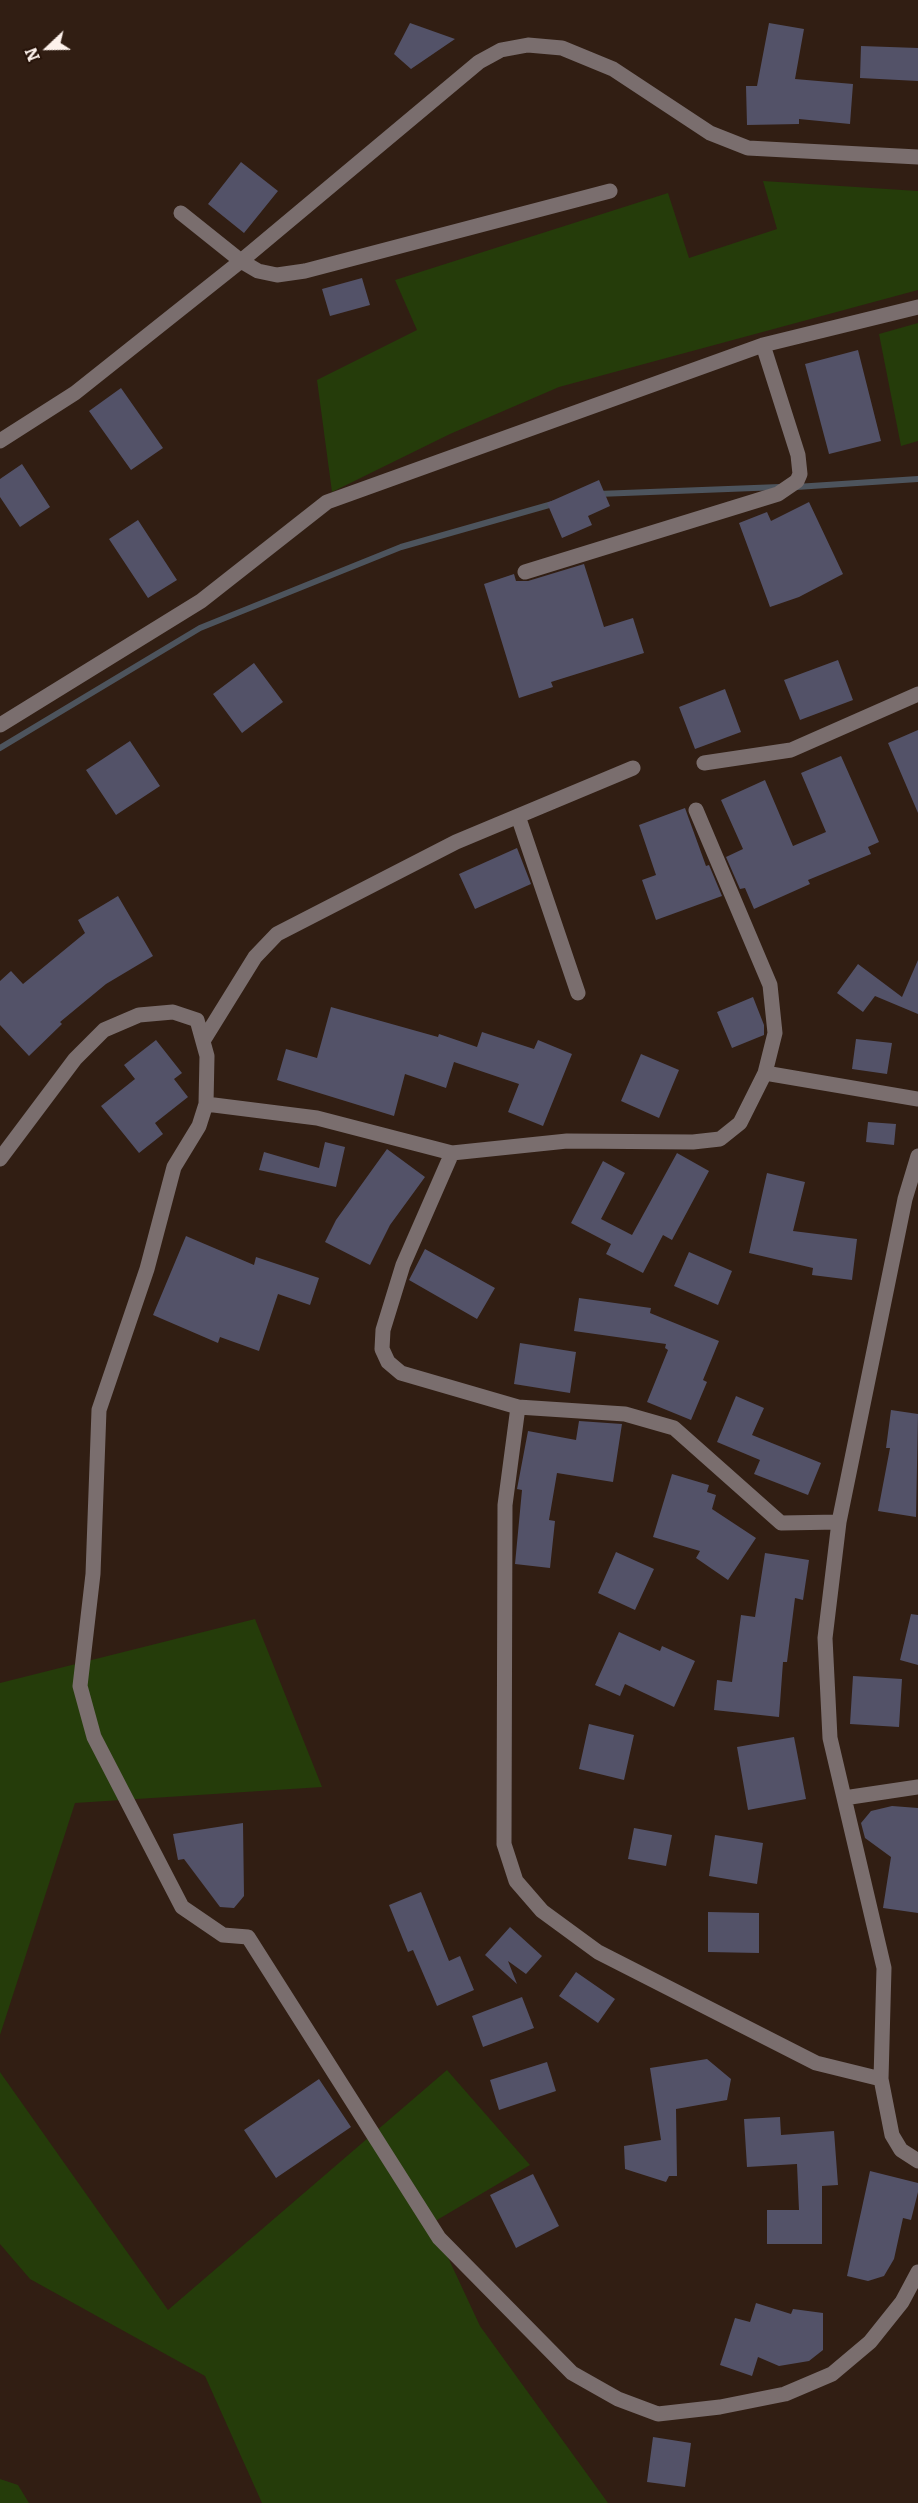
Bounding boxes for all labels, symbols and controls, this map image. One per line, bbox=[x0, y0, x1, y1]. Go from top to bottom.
north arrow bbox=[18, 18, 78, 78]
text: N bbox=[18, 44, 45, 65]

